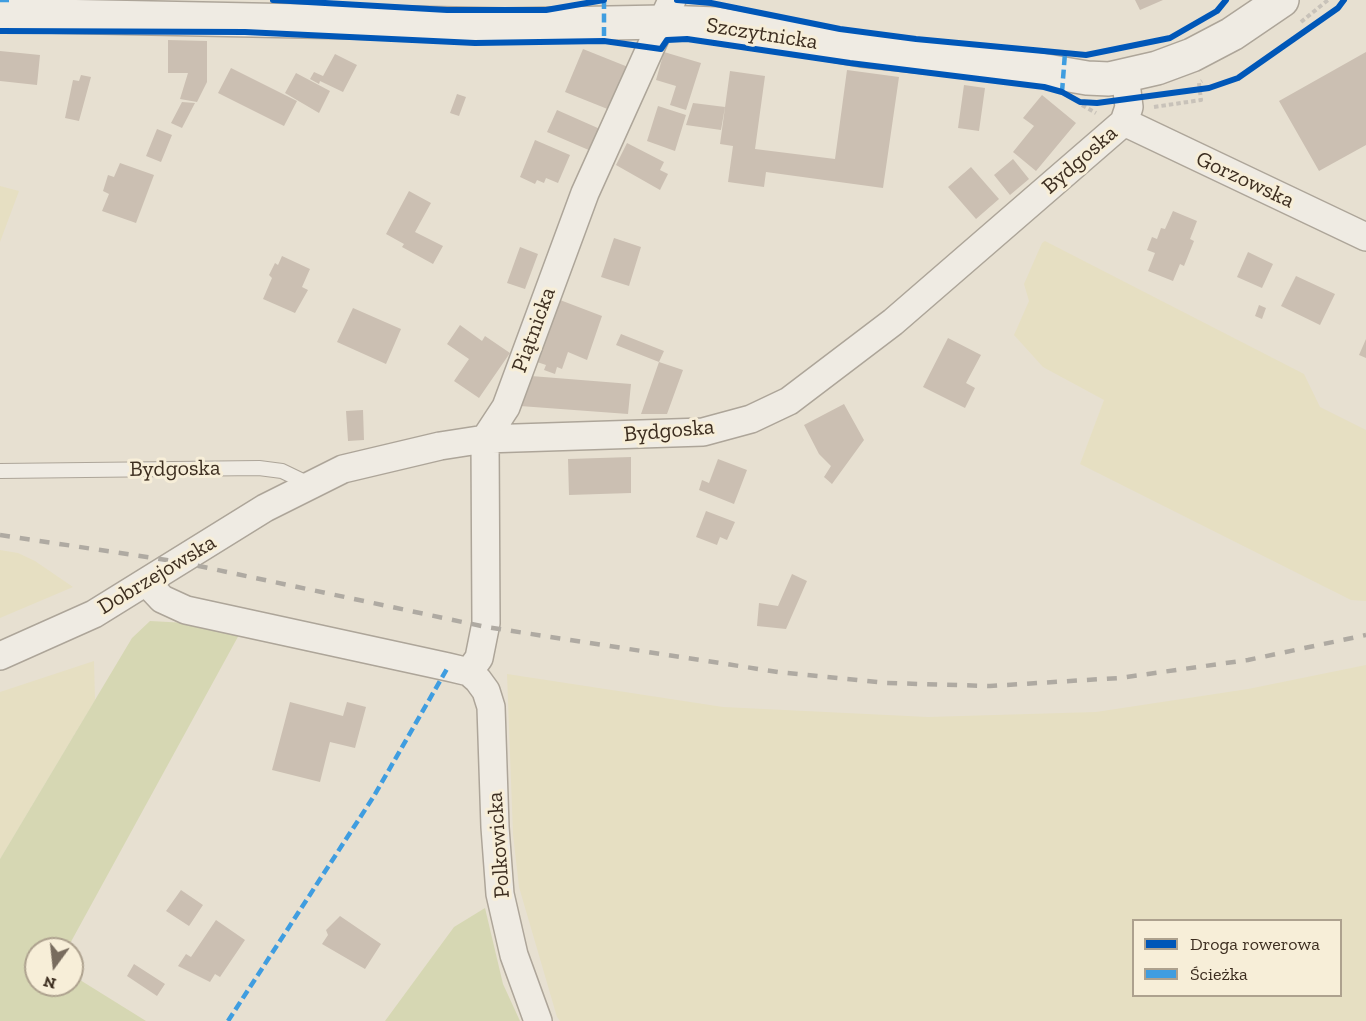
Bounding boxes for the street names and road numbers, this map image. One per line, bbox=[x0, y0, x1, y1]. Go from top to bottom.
street label: Szczytnicka bbox=[704, 12, 820, 56]
street label: Bydgoska bbox=[1037, 120, 1123, 200]
street label: Gorzowska bbox=[1192, 146, 1298, 214]
street label: Piątnicka bbox=[506, 284, 562, 376]
street label: Bydgoska bbox=[622, 414, 716, 448]
street label: Bydgoska bbox=[129, 455, 221, 483]
street label: Dobrzejowska bbox=[93, 529, 221, 621]
street label: Polkowicka bbox=[482, 791, 516, 899]

